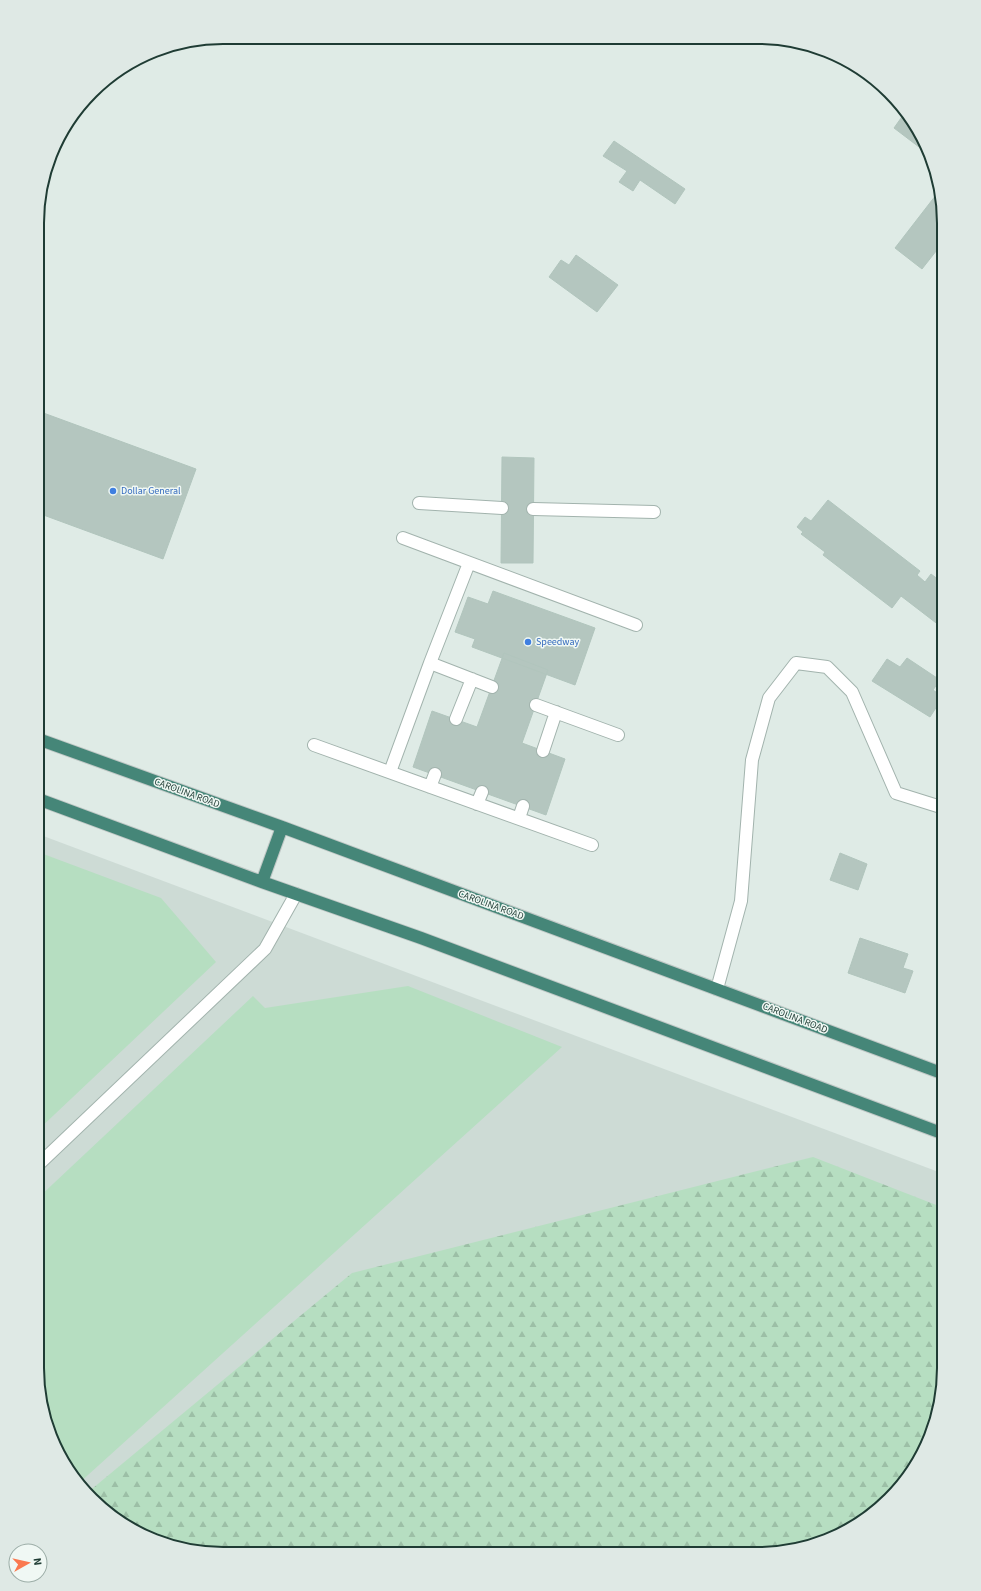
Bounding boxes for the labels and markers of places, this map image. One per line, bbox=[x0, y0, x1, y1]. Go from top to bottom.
place label: Dollar General bbox=[121, 484, 181, 498]
marker: Dollar General bbox=[108, 486, 118, 496]
place label: Speedway bbox=[536, 635, 579, 649]
marker: Speedway bbox=[523, 637, 533, 647]

